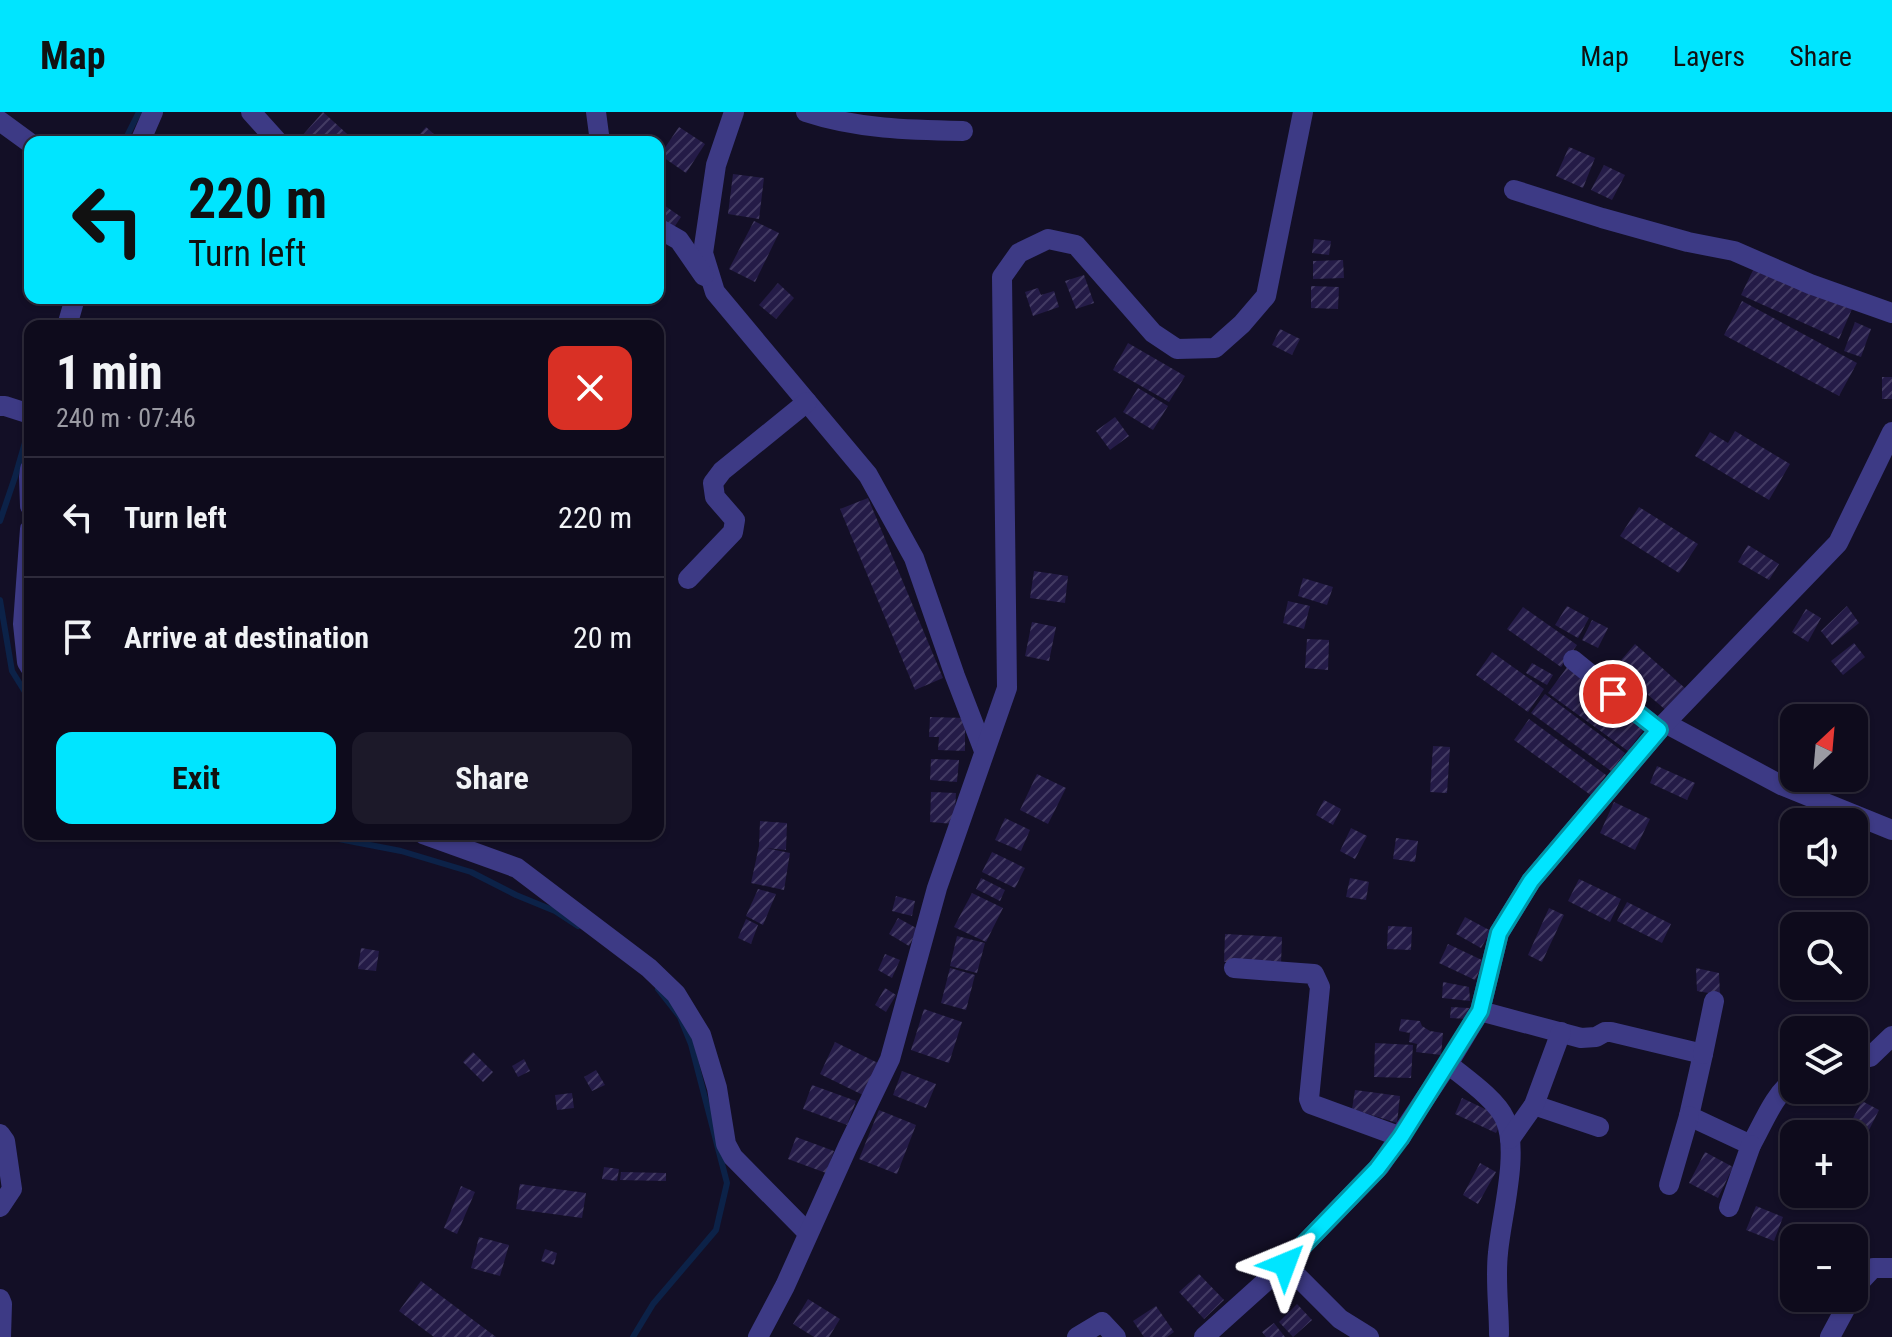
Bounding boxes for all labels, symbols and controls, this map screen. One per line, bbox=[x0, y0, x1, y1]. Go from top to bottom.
text: Map bbox=[40, 34, 106, 78]
text: Map bbox=[1580, 40, 1629, 73]
text: Layers bbox=[1673, 40, 1745, 73]
text: Share bbox=[1789, 40, 1852, 73]
text: 220 m bbox=[188, 166, 327, 232]
icon: left bbox=[56, 168, 160, 272]
text: Turn left bbox=[188, 233, 306, 275]
text: 1 min bbox=[56, 344, 163, 401]
button: close bbox=[548, 346, 632, 430]
text: 240 m · 07:46 bbox=[56, 403, 196, 433]
icon: left bbox=[56, 495, 100, 539]
text: Turn left bbox=[124, 500, 227, 535]
text: 220 m bbox=[558, 500, 632, 535]
icon: arrive bbox=[56, 615, 100, 659]
text: Arrive at destination bbox=[124, 620, 369, 655]
text: 20 m bbox=[573, 620, 632, 655]
pin bbox=[1579, 660, 1647, 728]
icon: arrive bbox=[1591, 672, 1635, 716]
north arrow bbox=[1780, 704, 1868, 792]
map controls bbox=[1780, 704, 1868, 1312]
button: Exit bbox=[56, 732, 336, 824]
button: Share bbox=[352, 732, 632, 824]
button: sound bbox=[1780, 808, 1868, 896]
button: search bbox=[1780, 912, 1868, 1000]
button: layers bbox=[1780, 1016, 1868, 1104]
button: + bbox=[1780, 1120, 1868, 1208]
position arrow bbox=[1243, 1222, 1327, 1306]
button: − bbox=[1780, 1224, 1868, 1312]

